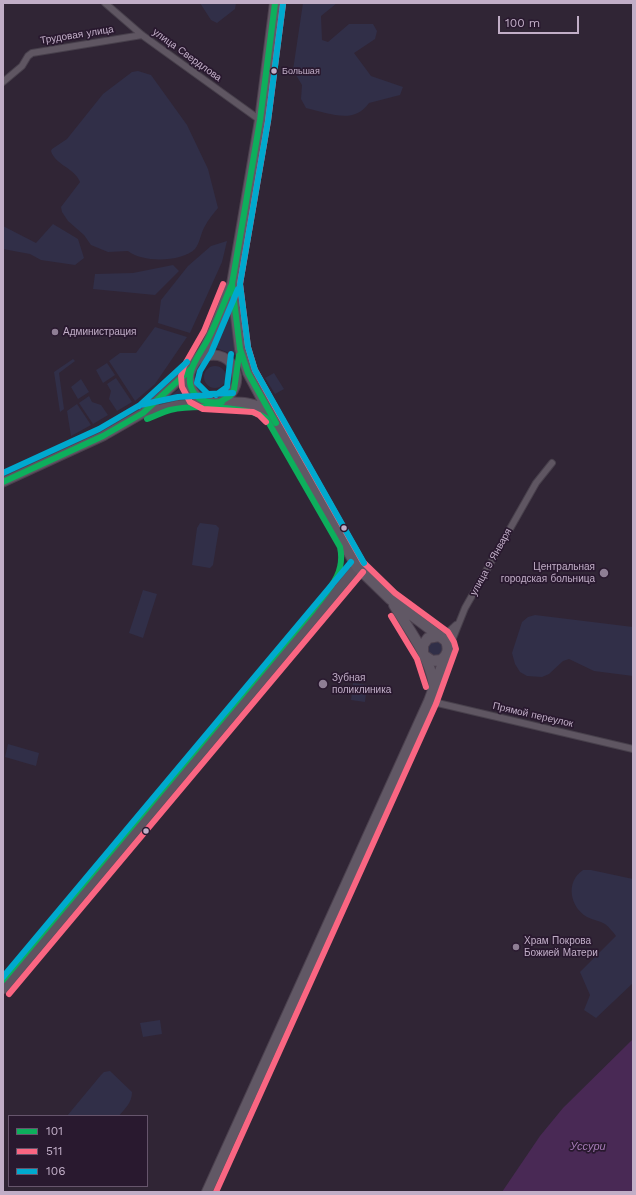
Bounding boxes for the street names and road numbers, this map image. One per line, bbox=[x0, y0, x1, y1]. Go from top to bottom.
street label: Трудовая улица bbox=[39, 23, 115, 47]
street label: улица Свердлова bbox=[150, 26, 224, 84]
street label: улица 9 Января bbox=[468, 526, 514, 598]
street label: Прямой переулок bbox=[492, 700, 574, 730]

